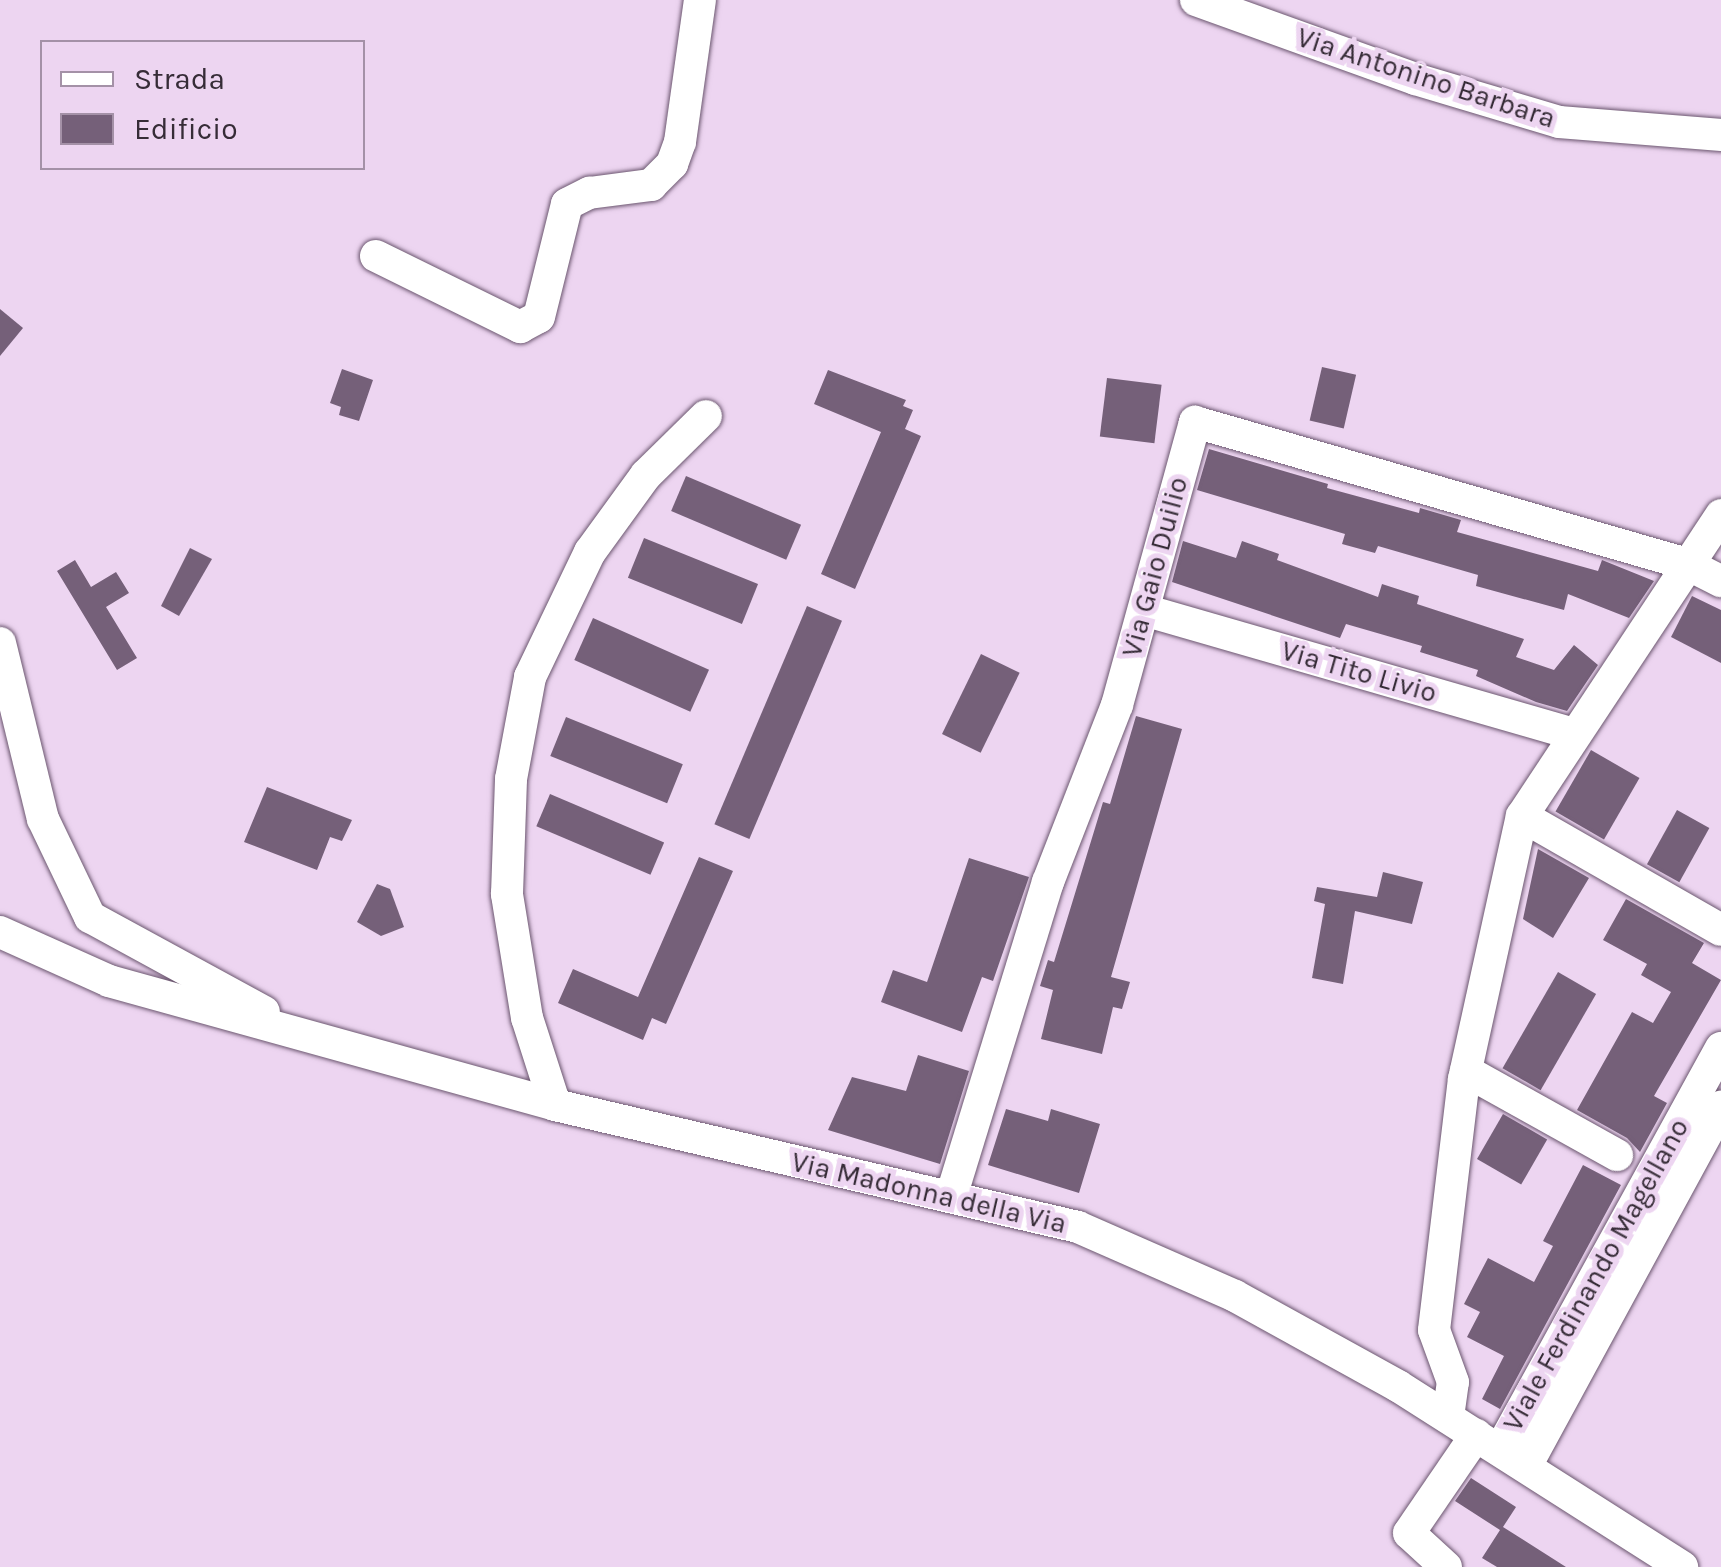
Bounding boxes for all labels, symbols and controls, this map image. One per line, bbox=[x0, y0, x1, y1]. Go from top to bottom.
street label: Via Antonino Barbara bbox=[1293, 20, 1559, 136]
legend bbox=[40, 40, 365, 170]
text: Strada bbox=[134, 61, 225, 97]
text: Edificio bbox=[134, 111, 238, 147]
street label: Via Gaio Duilio bbox=[1115, 473, 1195, 661]
street label: Via Tito Livio bbox=[1277, 634, 1441, 710]
street label: Viale Ferdinando Magellano bbox=[1496, 1113, 1696, 1437]
street label: Via Madonna della Via bbox=[788, 1145, 1070, 1241]

